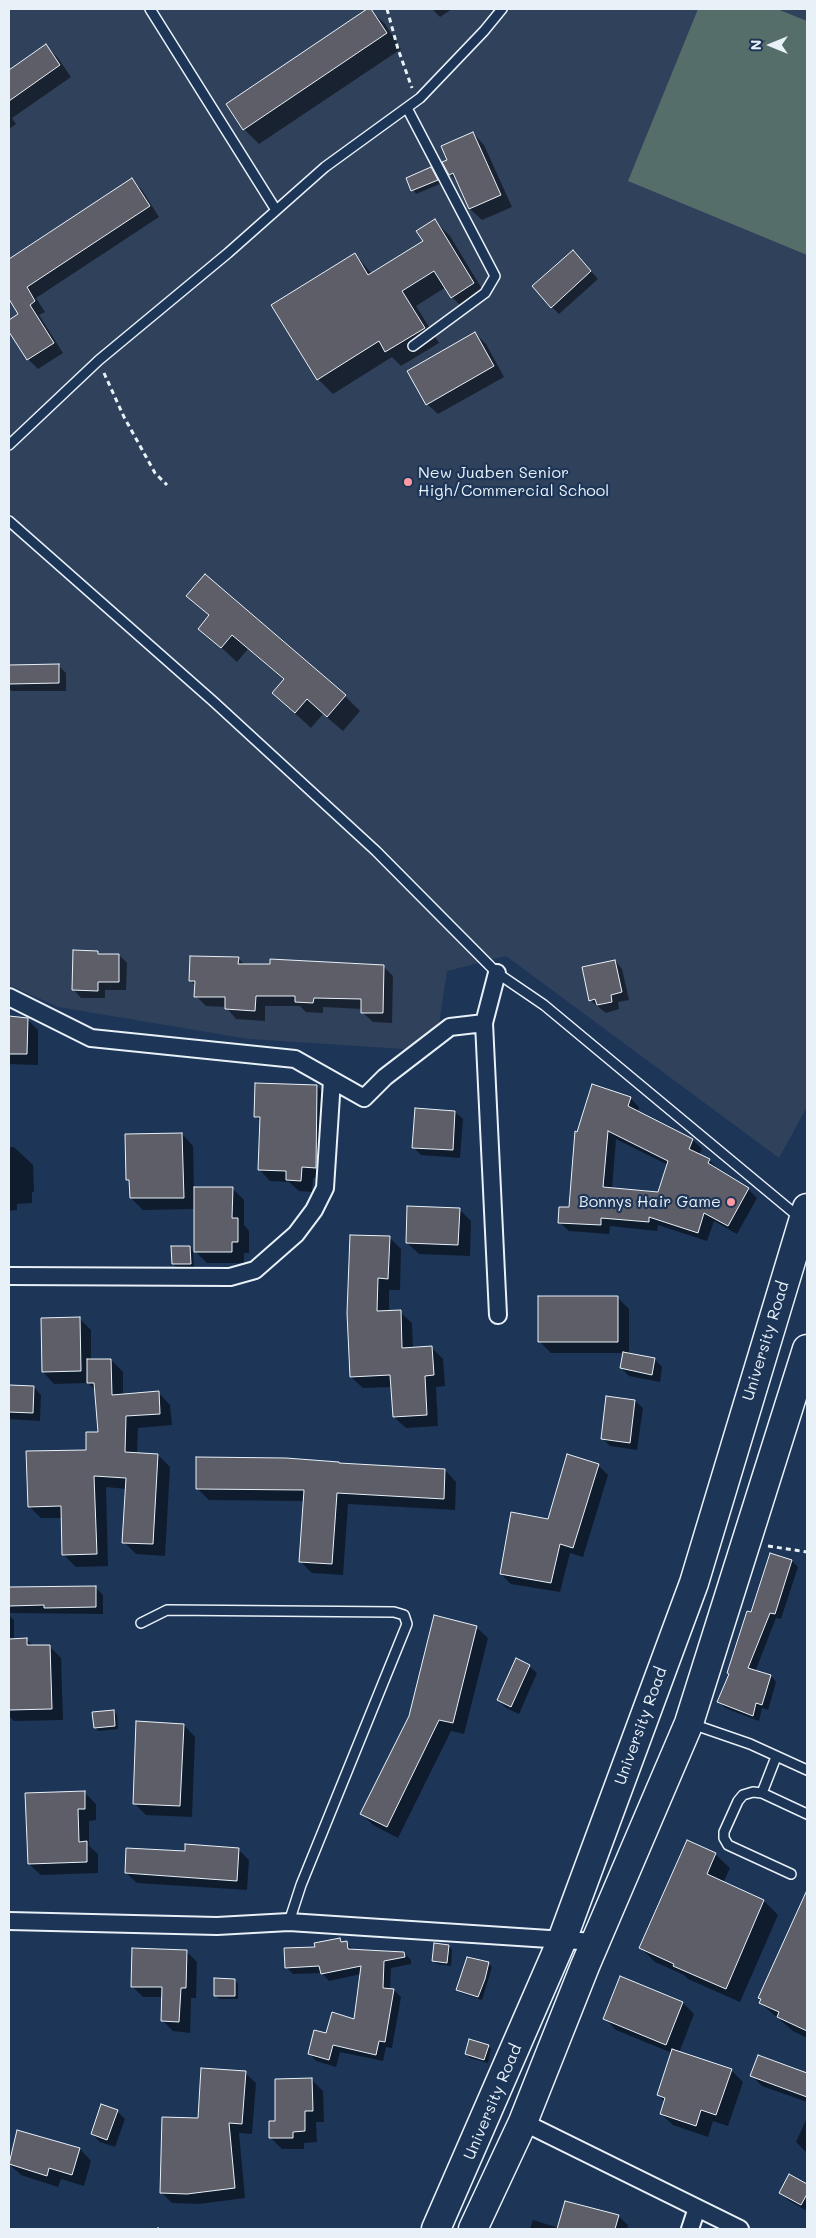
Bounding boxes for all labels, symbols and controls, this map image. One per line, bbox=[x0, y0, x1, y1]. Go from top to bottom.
north arrow bbox=[746, 20, 796, 70]
text: N bbox=[746, 40, 765, 50]
place label: New Juaben Senior High/Commercial School bbox=[418, 463, 609, 501]
marker: New Juaben Senior High/Commercial School bbox=[402, 476, 414, 488]
place label: Bonnys Hair Game bbox=[579, 1192, 721, 1212]
marker: Bonnys Hair Game bbox=[725, 1196, 737, 1208]
street label: University Road bbox=[739, 1279, 793, 1403]
street label: University Road bbox=[611, 1665, 671, 1787]
street label: University Road bbox=[460, 2041, 526, 2163]

